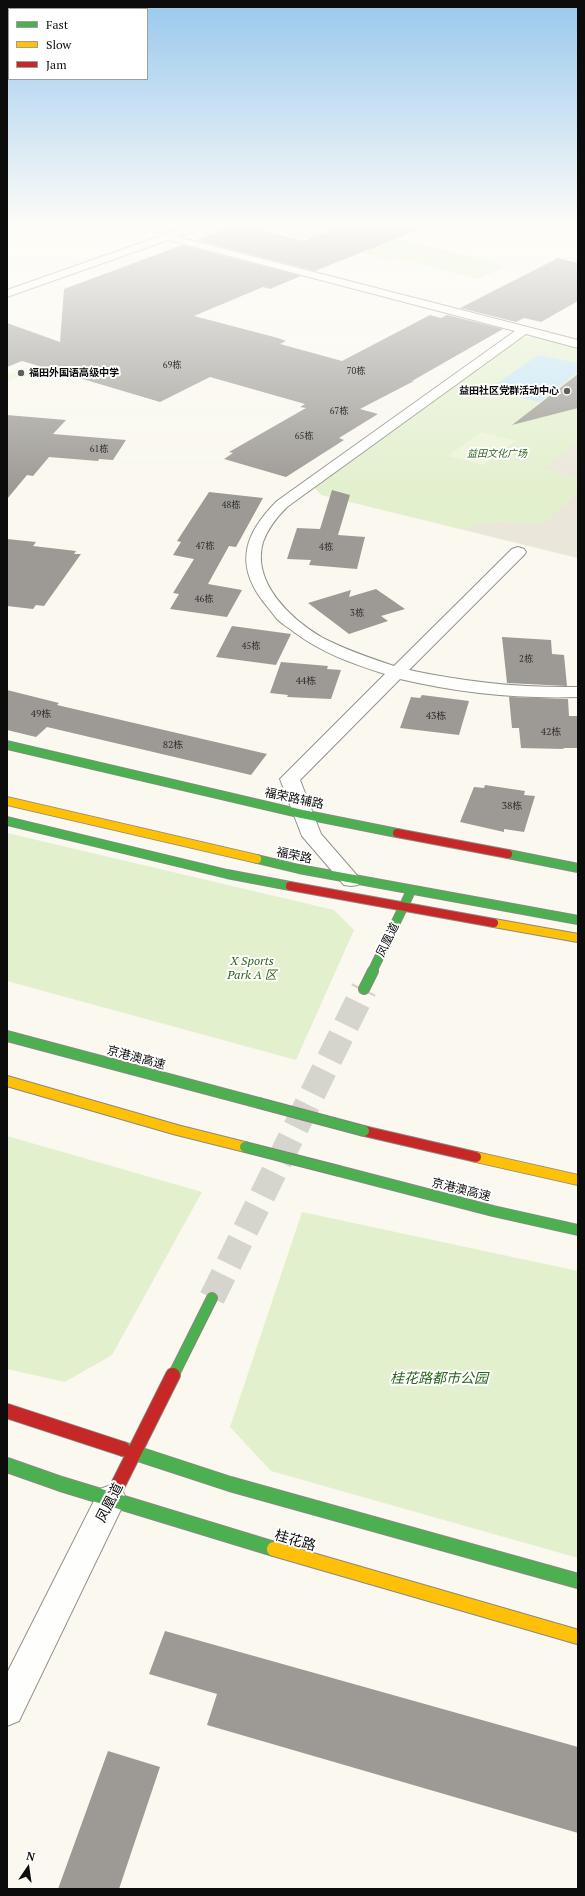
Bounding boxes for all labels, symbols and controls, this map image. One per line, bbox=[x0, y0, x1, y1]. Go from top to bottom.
legend bbox=[8, 8, 148, 80]
text: Fast bbox=[46, 17, 68, 32]
text: Slow bbox=[46, 37, 71, 52]
text: Jam bbox=[46, 57, 67, 72]
house number: 69栋 bbox=[163, 360, 181, 370]
house number: 70栋 bbox=[347, 366, 365, 376]
place label: 福田外国语高级中学 bbox=[29, 367, 119, 379]
marker: 福田外国语高级中学 bbox=[16, 368, 26, 378]
place label: 益田社区党群活动中心 bbox=[459, 385, 559, 397]
marker: 益田社区党群活动中心 bbox=[562, 386, 572, 396]
house number: 67栋 bbox=[330, 406, 348, 416]
house number: 65栋 bbox=[295, 431, 313, 441]
house number: 61栋 bbox=[90, 444, 108, 454]
park label: 益田文化广场 bbox=[467, 448, 527, 460]
house number: 48栋 bbox=[222, 500, 240, 510]
house number: 47栋 bbox=[196, 541, 214, 551]
house number: 4栋 bbox=[319, 542, 333, 552]
house number: 46栋 bbox=[195, 594, 213, 604]
house number: 3栋 bbox=[350, 608, 364, 618]
house number: 45栋 bbox=[242, 641, 260, 651]
house number: 2栋 bbox=[519, 654, 533, 664]
house number: 44栋 bbox=[296, 675, 316, 687]
house number: 49栋 bbox=[31, 708, 51, 720]
house number: 43栋 bbox=[426, 710, 446, 722]
house number: 42栋 bbox=[541, 726, 561, 738]
house number: 82栋 bbox=[163, 739, 183, 751]
street label: 福荣路辅路 bbox=[263, 786, 325, 812]
house number: 38栋 bbox=[502, 800, 522, 812]
street label: 福荣路 bbox=[275, 845, 313, 867]
street label: 凤凰道 bbox=[374, 921, 402, 959]
park label: X Sports Park A 区 bbox=[227, 955, 277, 983]
street label: 京港澳高速 bbox=[105, 1043, 167, 1073]
street label: 京港澳高速 bbox=[430, 1176, 492, 1204]
park label: 桂花路都市公园 bbox=[390, 1371, 488, 1387]
street label: 凤凰道 bbox=[93, 1480, 127, 1526]
street label: 桂花路 bbox=[272, 1527, 318, 1555]
north arrow bbox=[8, 1848, 48, 1888]
text: N bbox=[25, 1849, 36, 1864]

